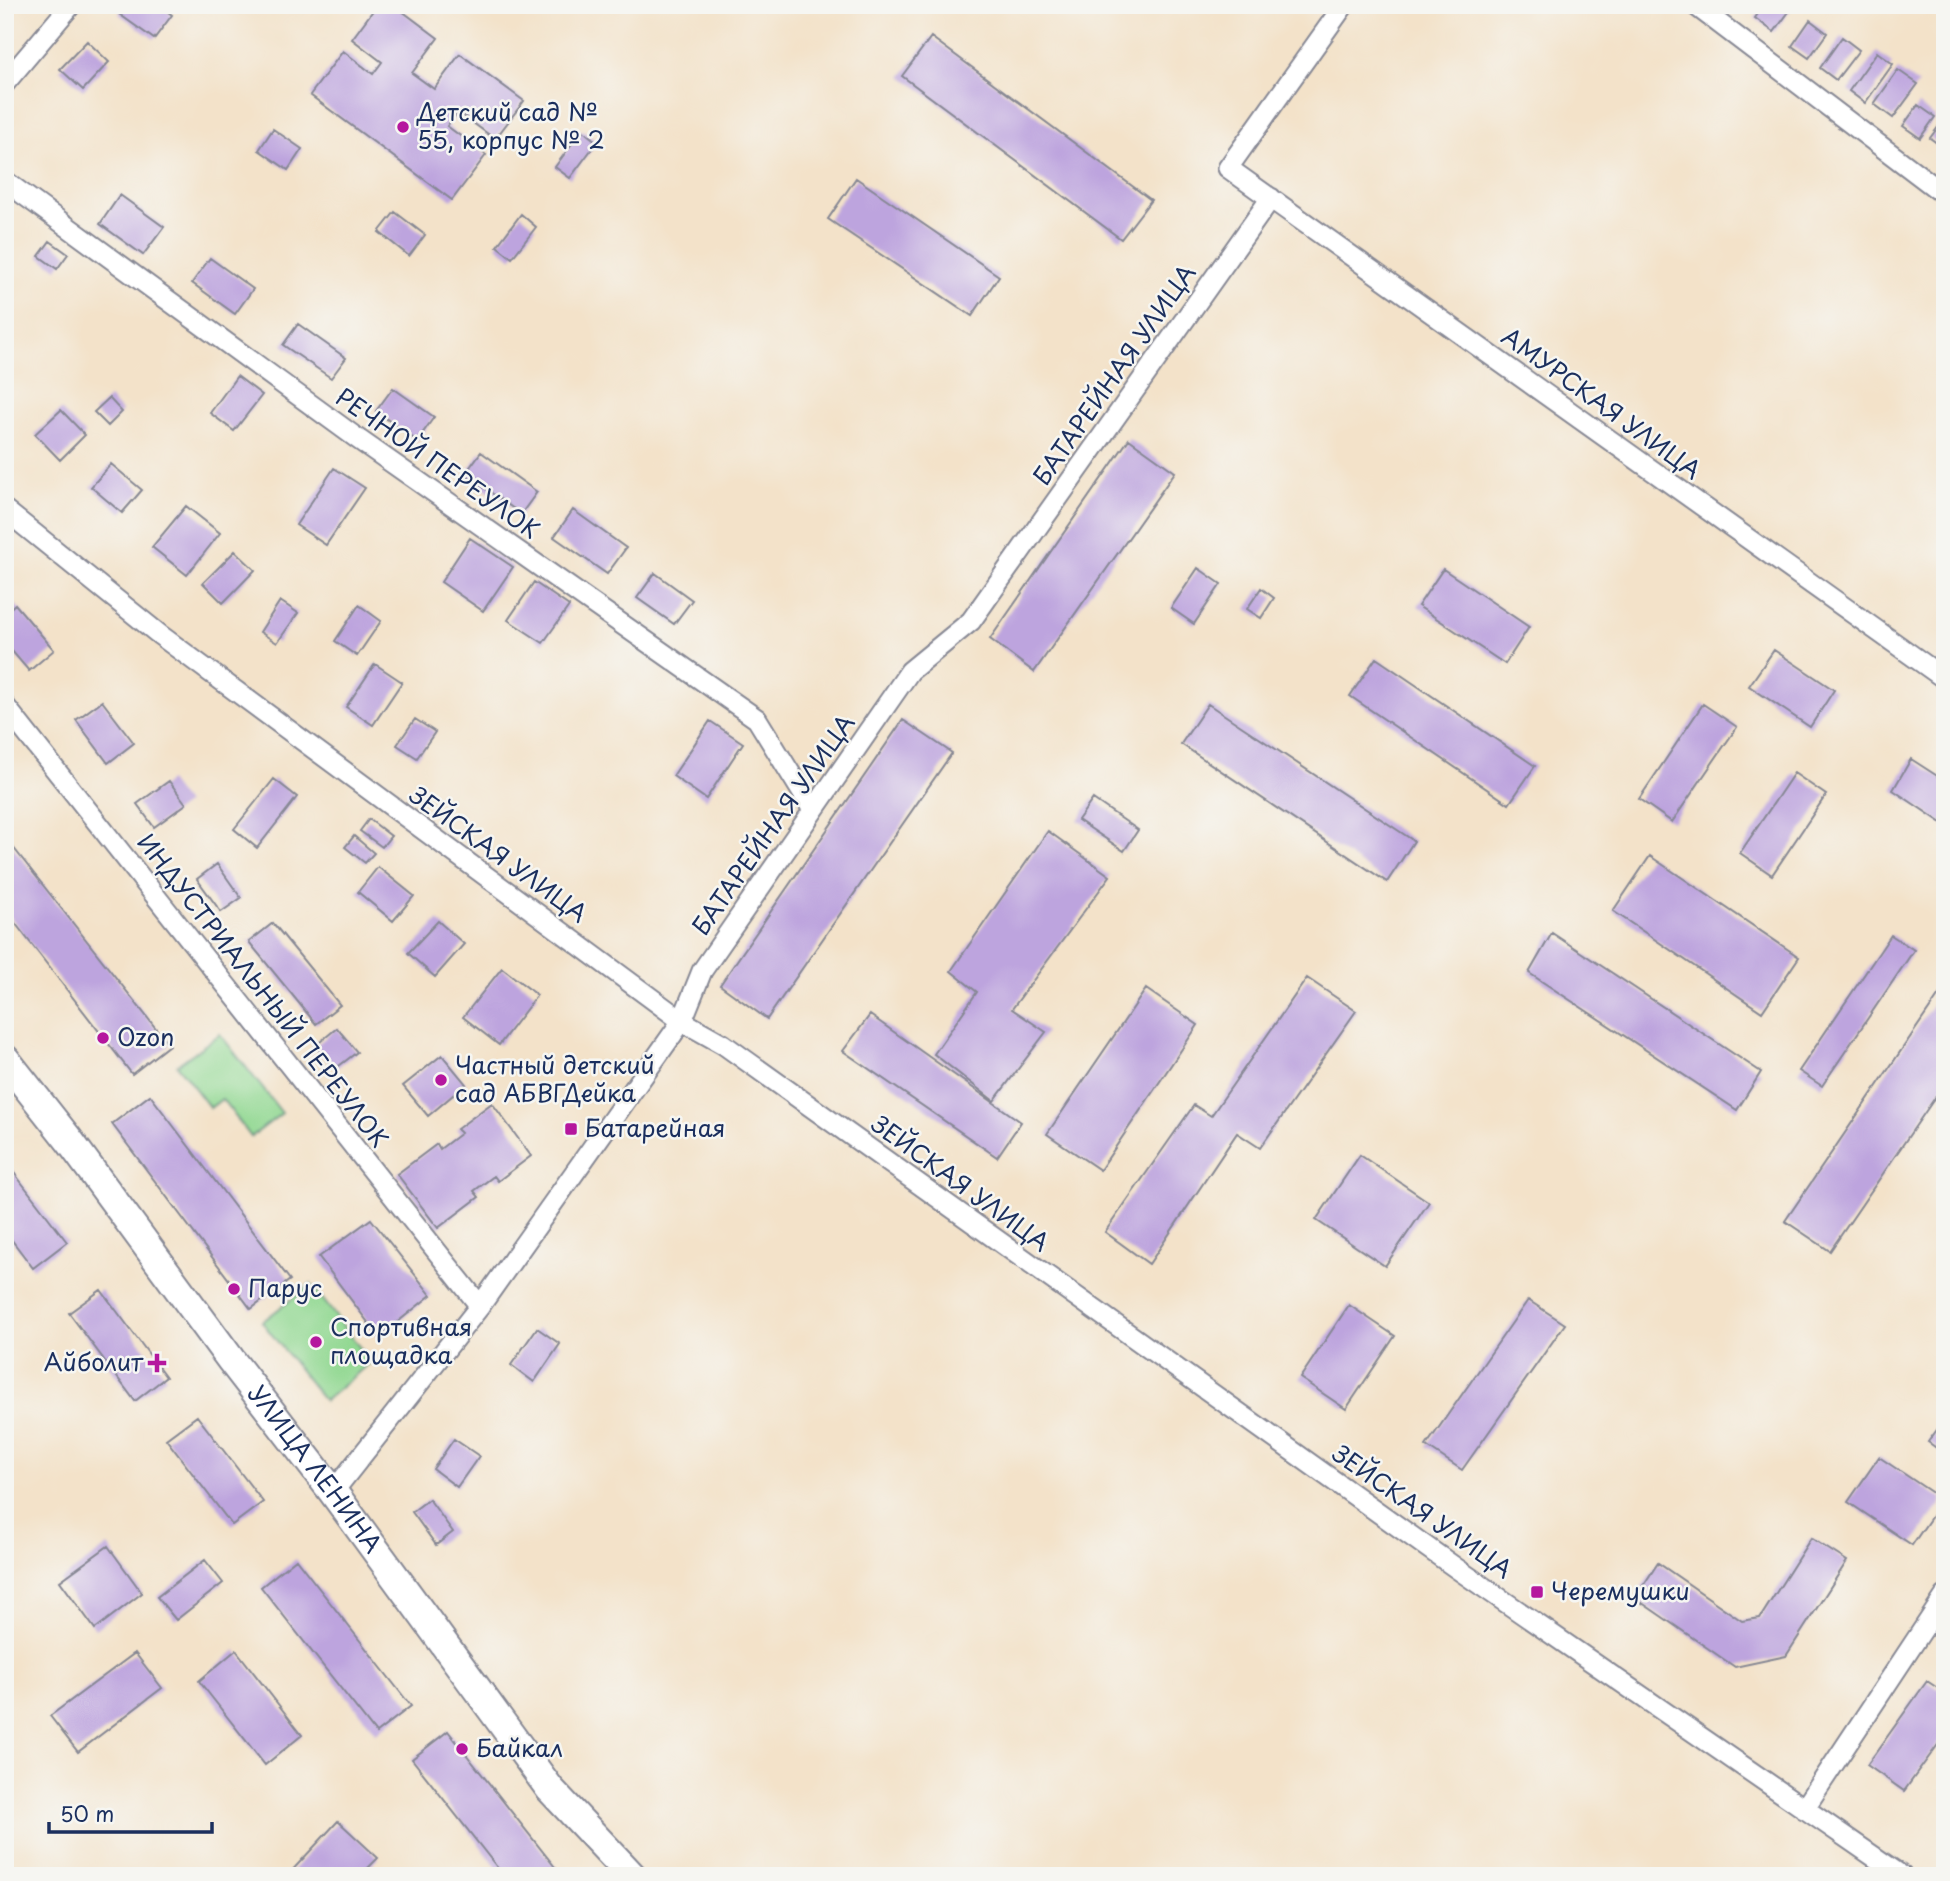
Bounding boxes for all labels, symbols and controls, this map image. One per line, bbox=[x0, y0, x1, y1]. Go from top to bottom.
place label: Детский сад № 55, корпус № 2 bbox=[416, 93, 605, 157]
marker: Детский сад № 55, корпус № 2 bbox=[395, 119, 411, 135]
street label: БАТАРЕЙНАЯ УЛИЦА bbox=[1023, 256, 1203, 492]
street label: АМУРСКАЯ УЛИЦА bbox=[1495, 318, 1709, 487]
street label: РЕЧНОЙ ПЕРЕУЛОК bbox=[329, 378, 548, 546]
street label: БАТАРЕЙНАЯ УЛИЦА bbox=[682, 706, 862, 942]
street label: ЗЕЙСКАЯ УЛИЦА bbox=[402, 776, 596, 930]
street label: ИНДУСТРИАЛЬНЫЙ ПЕРЕУЛОК bbox=[129, 825, 398, 1154]
place label: Ozon bbox=[117, 1018, 174, 1054]
marker: Ozon bbox=[95, 1030, 111, 1046]
place label: Частный детский сад АБВГДейка bbox=[455, 1046, 655, 1110]
marker: Частный детский сад АБВГДейка bbox=[433, 1072, 449, 1088]
street label: ЗЕЙСКАЯ УЛИЦА bbox=[864, 1105, 1058, 1259]
place label: Батарейная bbox=[585, 1109, 726, 1145]
marker: Батарейная bbox=[563, 1121, 579, 1137]
place label: Парус bbox=[248, 1269, 322, 1305]
marker: Парус bbox=[226, 1281, 242, 1297]
place label: Спортивная площадка bbox=[330, 1308, 472, 1372]
marker: Спортивная площадка bbox=[308, 1334, 324, 1350]
place label: Айболит bbox=[44, 1343, 144, 1379]
marker: Айболит bbox=[149, 1355, 165, 1371]
street label: УЛИЦА ЛЕНИНА bbox=[240, 1376, 392, 1560]
street label: ЗЕЙСКАЯ УЛИЦА bbox=[1325, 1434, 1520, 1586]
place label: Черемушки bbox=[1551, 1572, 1690, 1608]
marker: Черемушки bbox=[1529, 1584, 1545, 1600]
place label: Байкал bbox=[476, 1729, 563, 1765]
marker: Байкал bbox=[454, 1741, 470, 1757]
scale bar bbox=[49, 1790, 212, 1834]
text: 50 m bbox=[60, 1797, 114, 1829]

